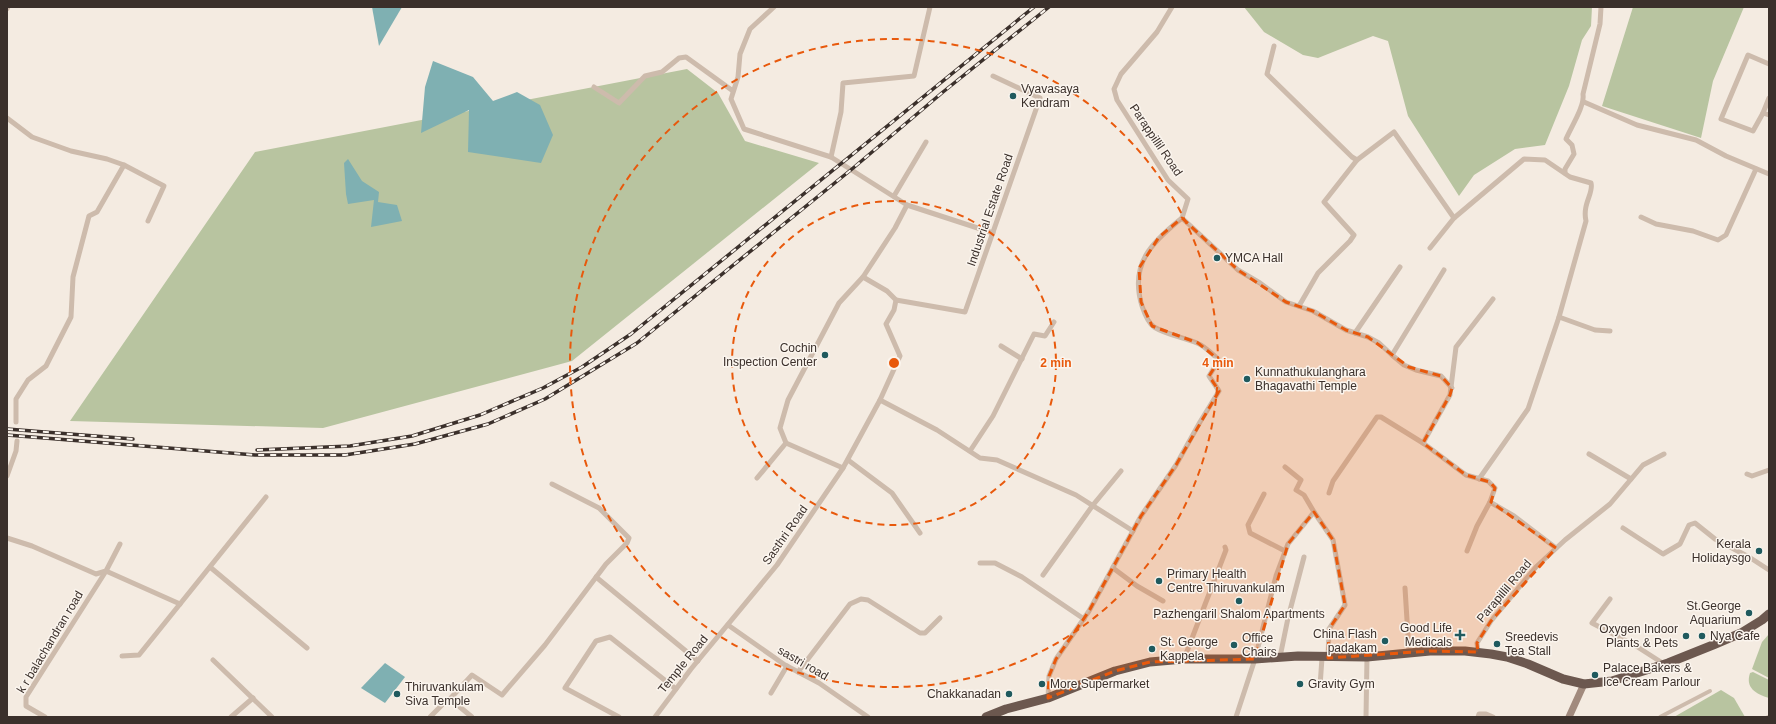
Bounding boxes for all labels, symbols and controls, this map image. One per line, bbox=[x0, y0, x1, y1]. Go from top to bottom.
place label: Vyavasaya Kendram bbox=[1021, 82, 1080, 110]
marker: Vyavasaya Kendram bbox=[1008, 91, 1018, 101]
street label: Parappillil Road bbox=[1127, 101, 1185, 179]
street label: Industrial Estate Road bbox=[964, 152, 1016, 268]
place label: YMCA Hall bbox=[1225, 251, 1283, 265]
marker: YMCA Hall bbox=[1212, 253, 1222, 263]
place label: Cochin Inspection Center bbox=[723, 341, 817, 369]
marker: Cochin Inspection Center bbox=[820, 350, 830, 360]
centre of rings bbox=[887, 356, 901, 370]
text: 2 min bbox=[1040, 356, 1072, 370]
text: 4 min bbox=[1202, 356, 1234, 370]
place label: Kunnathukulanghara Bhagavathi Temple bbox=[1255, 365, 1366, 393]
marker: Kunnathukulanghara Bhagavathi Temple bbox=[1242, 374, 1252, 384]
street label: Sasthri Road bbox=[759, 503, 811, 567]
place label: Kerala Holidaysgo bbox=[1692, 537, 1751, 565]
marker: Kerala Holidaysgo bbox=[1754, 546, 1764, 556]
street label: Parapillil Road bbox=[1474, 557, 1534, 625]
place label: Primary Health Centre Thiruvankulam bbox=[1167, 567, 1285, 595]
marker: Primary Health Centre Thiruvankulam bbox=[1154, 576, 1164, 586]
street label: k r balachandran road bbox=[14, 588, 86, 696]
marker: Pazhengaril Shalom Apartments bbox=[1234, 596, 1244, 606]
place label: St.George Aquarium bbox=[1686, 599, 1741, 627]
place label: Pazhengaril Shalom Apartments bbox=[1153, 607, 1325, 621]
marker: St.George Aquarium bbox=[1744, 608, 1754, 618]
place label: Good Life Medicals bbox=[1400, 621, 1452, 649]
place label: Oxygen Indoor Plants & Pets bbox=[1599, 622, 1678, 650]
place label: China Flash padakam bbox=[1313, 627, 1377, 655]
place label: Nya Cafe bbox=[1710, 629, 1760, 643]
marker: Good Life Medicals bbox=[1455, 630, 1465, 640]
place label: Sreedevis Tea Stall bbox=[1505, 630, 1558, 658]
place label: Office Chairs bbox=[1242, 631, 1277, 659]
marker: Oxygen Indoor Plants & Pets bbox=[1681, 631, 1691, 641]
marker: Nya Cafe bbox=[1697, 631, 1707, 641]
street label: Temple Road bbox=[655, 632, 711, 696]
place label: St. George Kappela bbox=[1160, 635, 1218, 663]
marker: China Flash padakam bbox=[1380, 636, 1390, 646]
marker: Sreedevis Tea Stall bbox=[1492, 639, 1502, 649]
marker: Office Chairs bbox=[1229, 640, 1239, 650]
street label: sastri road bbox=[775, 643, 831, 683]
marker: St. George Kappela bbox=[1147, 644, 1157, 654]
place label: Palace Bakers & Ice Cream Parlour bbox=[1603, 661, 1700, 689]
marker: Palace Bakers & Ice Cream Parlour bbox=[1590, 670, 1600, 680]
place label: More Supermarket bbox=[1050, 677, 1150, 691]
place label: Gravity Gym bbox=[1308, 677, 1375, 691]
marker: More Supermarket bbox=[1037, 679, 1047, 689]
marker: Gravity Gym bbox=[1295, 679, 1305, 689]
place label: Thiruvankulam Siva Temple bbox=[405, 680, 484, 708]
place label: Chakkanadan bbox=[927, 687, 1001, 701]
marker: Thiruvankulam Siva Temple bbox=[392, 689, 402, 699]
marker: Chakkanadan bbox=[1004, 689, 1014, 699]

